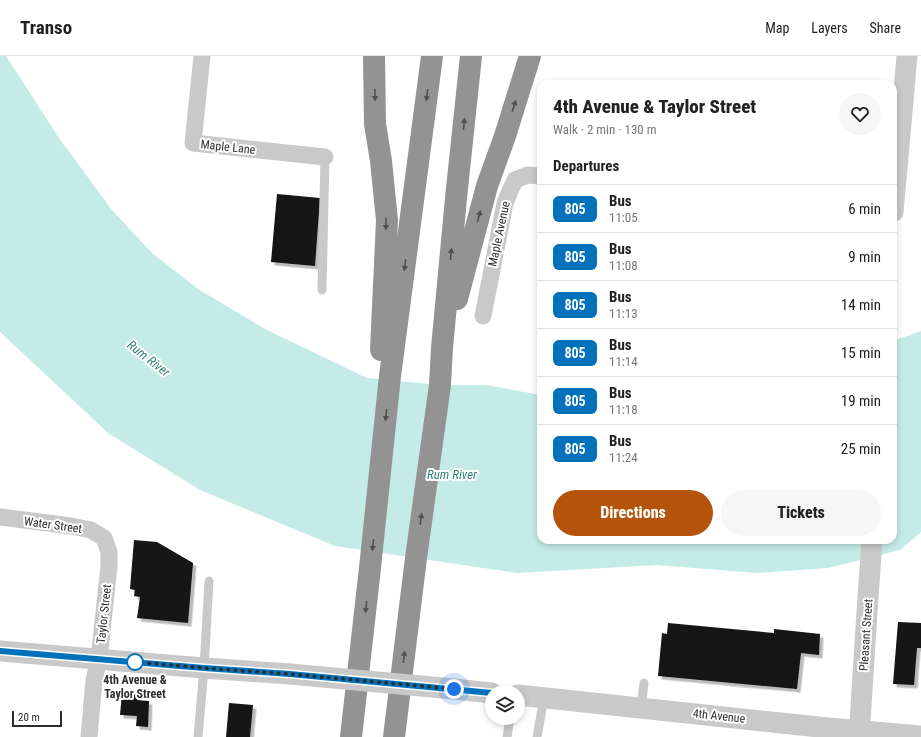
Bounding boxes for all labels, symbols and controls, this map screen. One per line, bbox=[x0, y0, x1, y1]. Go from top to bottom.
text: Transo bbox=[20, 16, 72, 39]
text: Map bbox=[765, 20, 789, 36]
text: Layers bbox=[811, 20, 848, 36]
text: Share bbox=[870, 20, 901, 36]
one-way arrow bbox=[371, 89, 378, 101]
one-way arrow bbox=[423, 89, 430, 101]
button: heart bbox=[839, 93, 881, 135]
text: 4th Avenue & Taylor Street bbox=[553, 95, 756, 118]
one-way arrow bbox=[511, 100, 517, 112]
one-way arrow bbox=[460, 118, 467, 130]
text: Walk · 2 min · 130 m bbox=[553, 122, 657, 137]
street label: Maple Lane bbox=[200, 137, 256, 157]
text: Departures bbox=[553, 157, 619, 175]
text: Bus bbox=[609, 192, 632, 210]
street label: Maple Avenue bbox=[485, 200, 513, 268]
text: 6 min bbox=[848, 200, 881, 218]
text: 805 bbox=[564, 201, 586, 217]
one-way arrow bbox=[476, 210, 482, 222]
text: 11:05 bbox=[609, 210, 638, 225]
one-way arrow bbox=[383, 218, 389, 231]
text: Bus bbox=[609, 240, 632, 258]
one-way arrow bbox=[448, 248, 454, 260]
text: 9 min bbox=[848, 248, 881, 266]
text: 805 bbox=[564, 249, 586, 265]
text: 11:08 bbox=[609, 258, 638, 273]
one-way arrow bbox=[402, 259, 408, 271]
text: Bus bbox=[609, 288, 632, 306]
text: 14 min bbox=[841, 296, 881, 314]
text: 805 bbox=[564, 297, 586, 313]
text: 11:13 bbox=[609, 306, 638, 321]
text: Bus bbox=[609, 336, 632, 354]
water label: Rum River bbox=[124, 337, 174, 380]
text: 15 min bbox=[841, 344, 881, 362]
text: 805 bbox=[564, 345, 586, 361]
text: 11:14 bbox=[609, 354, 638, 369]
text: Bus bbox=[609, 384, 632, 402]
text: 19 min bbox=[841, 392, 881, 410]
text: 805 bbox=[564, 393, 586, 409]
text: 11:18 bbox=[609, 402, 638, 417]
one-way arrow bbox=[383, 409, 390, 421]
text: Bus bbox=[609, 432, 632, 450]
text: 25 min bbox=[841, 440, 881, 458]
text: 805 bbox=[564, 441, 586, 457]
text: 11:24 bbox=[609, 450, 638, 465]
water label: Rum River bbox=[427, 467, 478, 482]
button: Directions bbox=[553, 490, 713, 536]
button: Tickets bbox=[721, 490, 881, 536]
one-way arrow bbox=[418, 513, 424, 525]
street label: Water Street bbox=[23, 514, 83, 536]
one-way arrow bbox=[369, 539, 376, 551]
street label: Taylor Street bbox=[94, 583, 114, 644]
street label: Pleasant Street bbox=[856, 598, 876, 672]
one-way arrow bbox=[363, 601, 369, 613]
one-way arrow bbox=[401, 651, 407, 663]
marker: 4th Avenue & Taylor Street bbox=[126, 653, 144, 671]
place label: 4th Avenue & Taylor Street bbox=[103, 673, 167, 701]
your location bbox=[444, 679, 464, 699]
map controls bbox=[485, 685, 525, 725]
button: layers bbox=[485, 685, 525, 725]
street label: 4th Avenue bbox=[692, 706, 746, 726]
scale bar bbox=[12, 709, 62, 728]
text: 20 m bbox=[18, 711, 40, 724]

